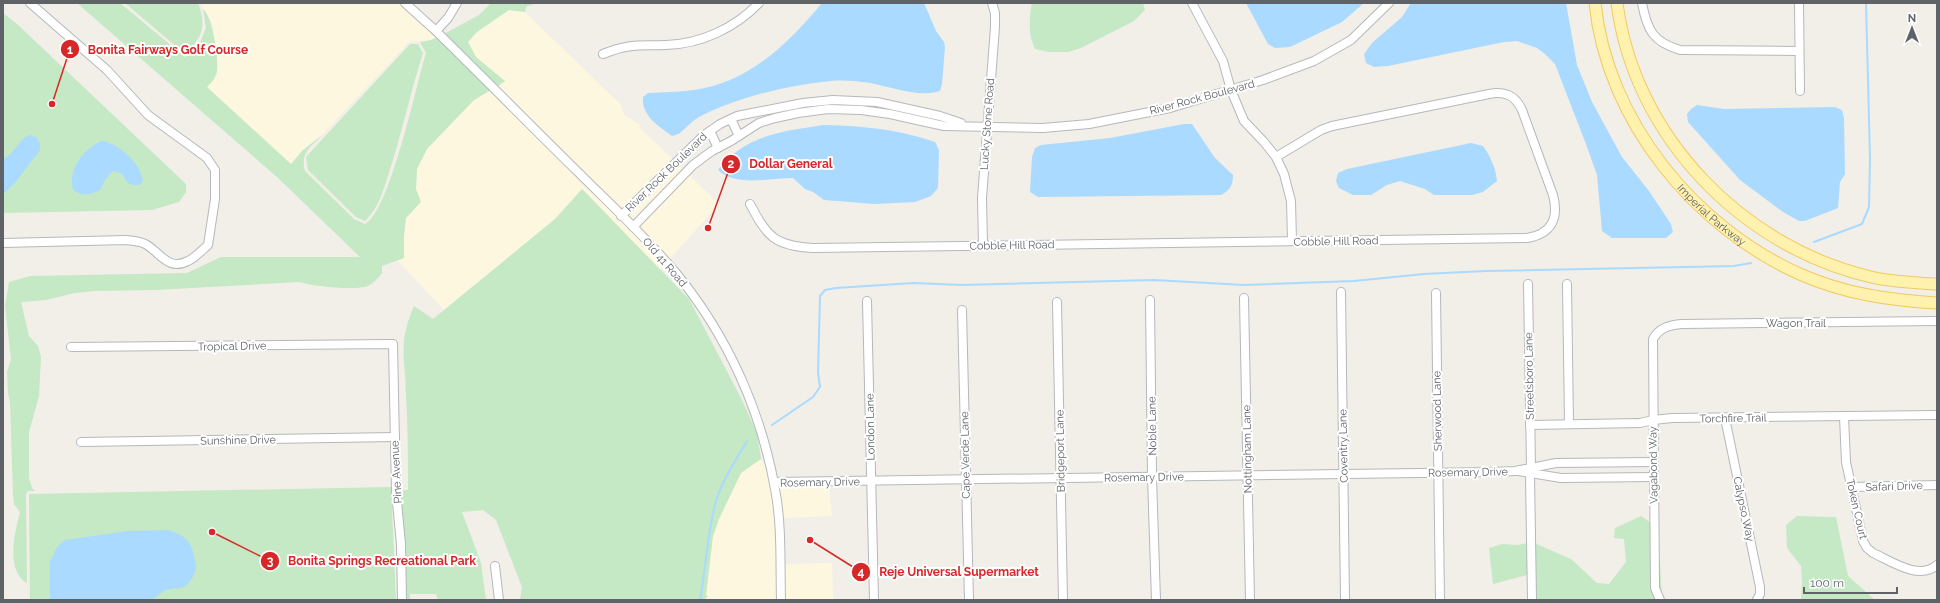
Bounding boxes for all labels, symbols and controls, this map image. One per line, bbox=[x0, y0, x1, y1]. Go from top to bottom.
north arrow bbox=[1892, 8, 1932, 48]
text: N bbox=[1908, 12, 1916, 25]
callout: Bonita Fairways Golf Course bbox=[60, 37, 256, 61]
text: 1 bbox=[67, 43, 73, 57]
text: Bonita Fairways Golf Course bbox=[88, 43, 248, 57]
street label: River Rock Boulevard bbox=[1148, 77, 1256, 118]
street label: Lucky Stone Road bbox=[978, 78, 997, 170]
street label: River Rock Boulevard bbox=[623, 130, 710, 215]
callout: Dollar General bbox=[721, 152, 841, 176]
text: 2 bbox=[728, 157, 735, 171]
text: Dollar General bbox=[749, 157, 833, 171]
street label: Imperial Parkway bbox=[1674, 182, 1748, 249]
street label: Cobble Hill Road bbox=[1293, 234, 1379, 249]
street label: Old 41 Road bbox=[640, 235, 690, 290]
street label: Cobble Hill Road bbox=[969, 238, 1055, 253]
street label: Wagon Trail bbox=[1766, 317, 1826, 330]
street label: Streetsboro Lane bbox=[1522, 332, 1537, 420]
street label: Tropical Drive bbox=[197, 339, 267, 354]
street label: Sherwood Lane bbox=[1430, 370, 1445, 451]
street label: London Lane bbox=[863, 393, 878, 461]
street label: Noble Lane bbox=[1145, 396, 1160, 456]
street label: Nottingham Lane bbox=[1240, 404, 1255, 493]
street label: Bridgeport Lane bbox=[1053, 409, 1068, 492]
street label: Coventry Lane bbox=[1336, 409, 1351, 483]
street label: Cape Verde Lane bbox=[958, 411, 973, 499]
street label: Torchfire Trail bbox=[1699, 411, 1767, 426]
street label: Vagabond Way bbox=[1646, 426, 1661, 504]
street label: Sunshine Drive bbox=[200, 433, 276, 448]
street label: Pine Avenue bbox=[388, 440, 405, 504]
street label: Rosemary Drive bbox=[1428, 465, 1509, 480]
street label: Rosemary Drive bbox=[1104, 470, 1185, 485]
street label: Rosemary Drive bbox=[780, 475, 861, 490]
street label: Calypso Way bbox=[1730, 475, 1757, 543]
street label: Token Court bbox=[1843, 478, 1870, 541]
street label: Safari Drive bbox=[1865, 479, 1924, 494]
callout: Bonita Springs Recreational Park bbox=[260, 549, 484, 573]
text: 3 bbox=[267, 554, 274, 568]
text: Bonita Springs Recreational Park bbox=[288, 554, 476, 568]
callout: Reje Universal Supermarket bbox=[851, 560, 1047, 584]
text: 4 bbox=[858, 565, 865, 579]
text: Reje Universal Supermarket bbox=[879, 565, 1039, 579]
scale bar bbox=[1804, 569, 1897, 595]
text: 100 m bbox=[1810, 576, 1844, 590]

